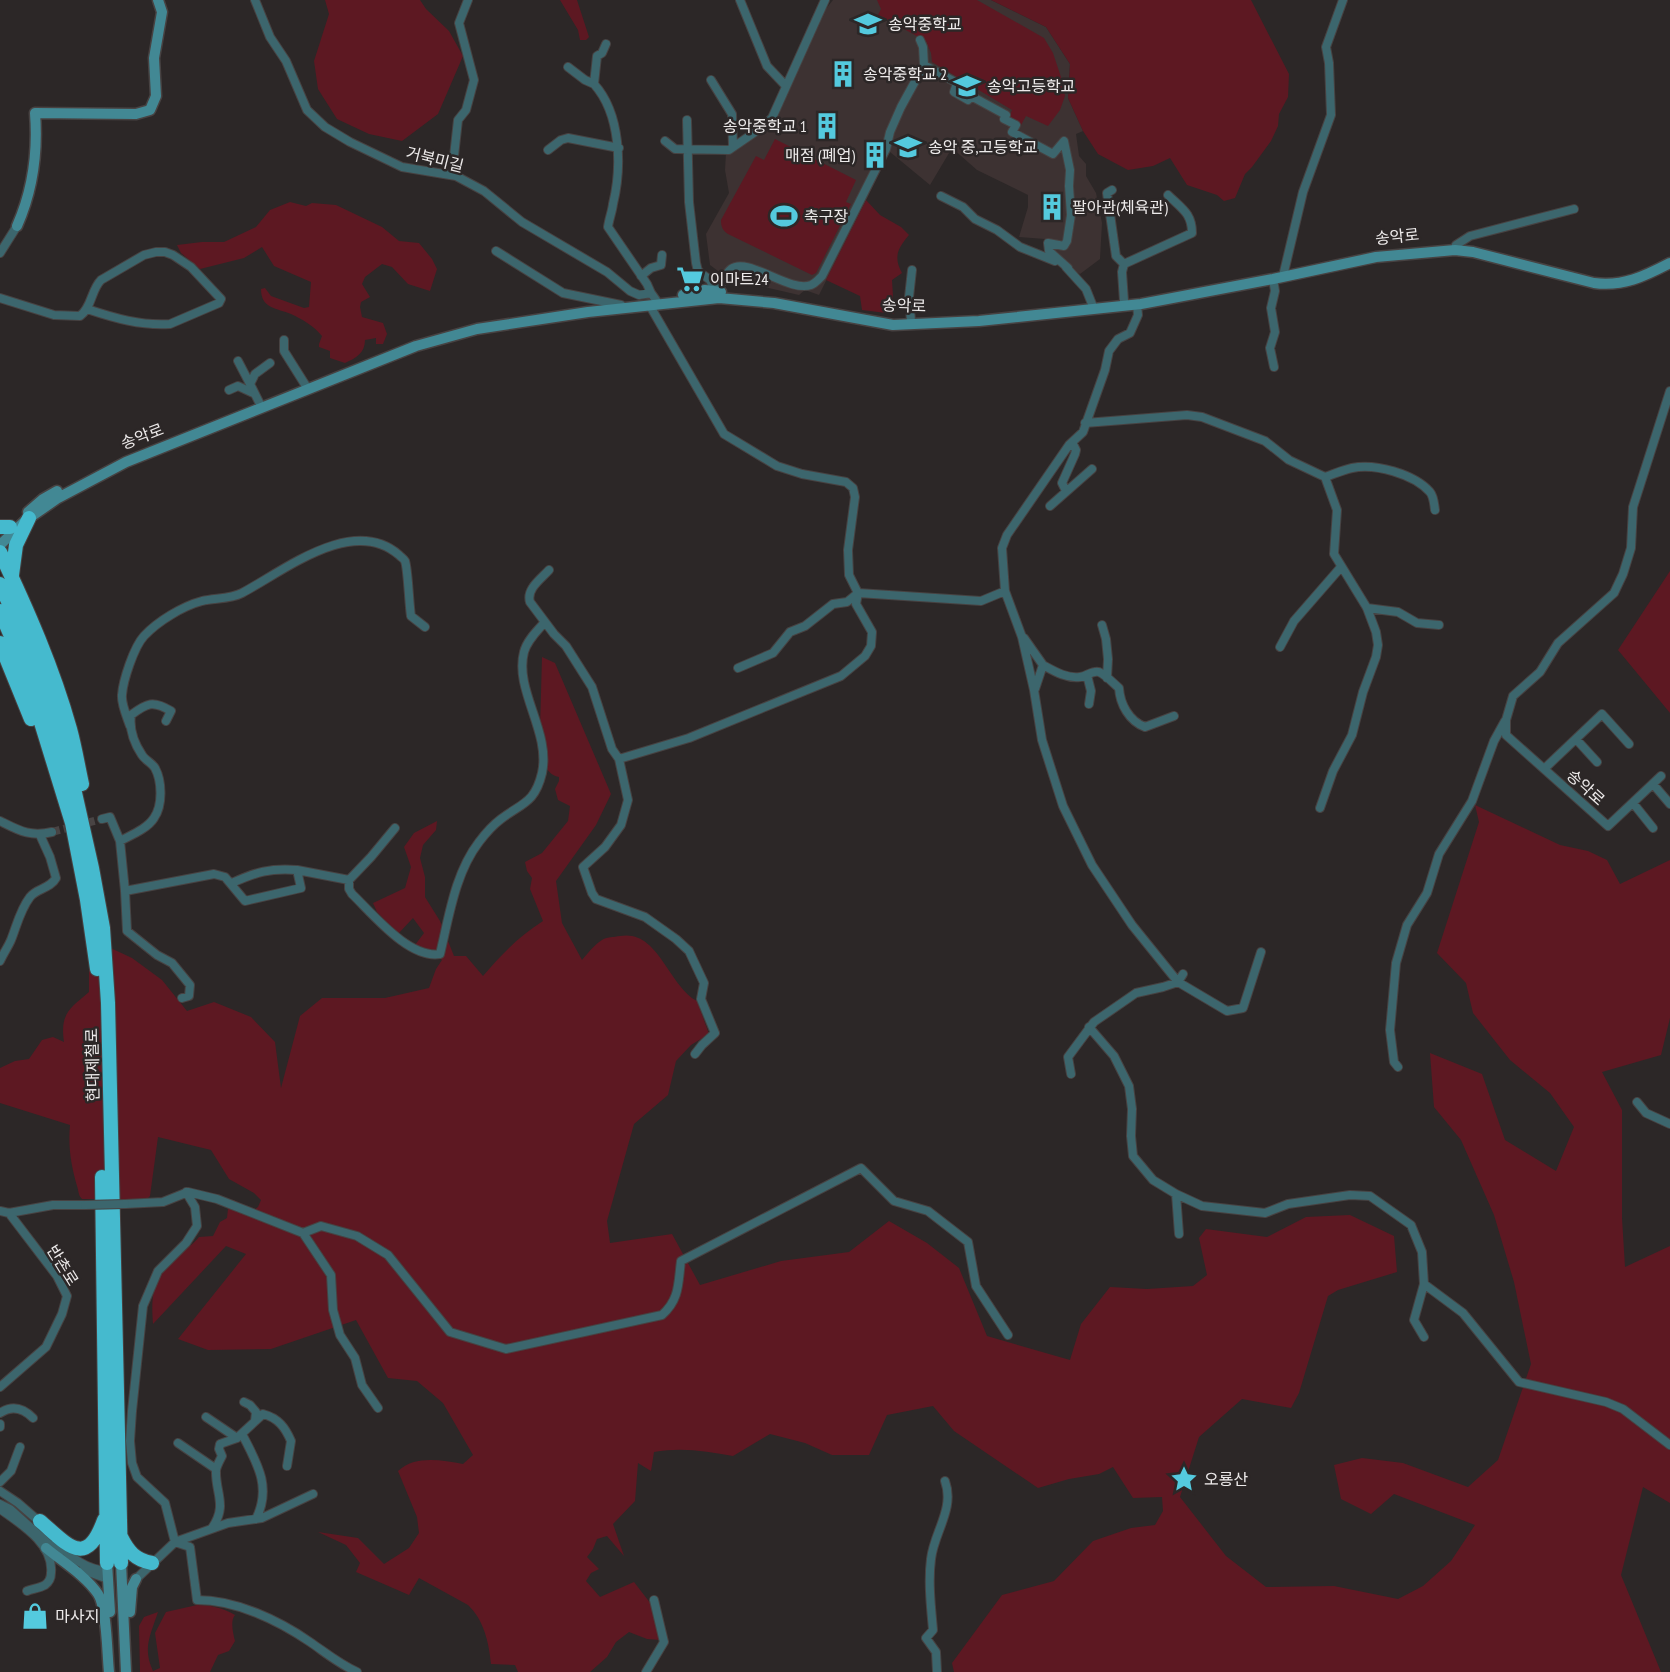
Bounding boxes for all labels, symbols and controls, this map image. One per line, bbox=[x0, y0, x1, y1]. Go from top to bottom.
school or university icon: 송악중학교 bbox=[853, 9, 883, 39]
place label: 송악중학교 bbox=[888, 14, 962, 34]
building icon: 송악중학교 2 bbox=[828, 59, 858, 89]
place label: 송악중학교 2 bbox=[863, 64, 947, 84]
school or university icon: 송악고등학교 bbox=[952, 71, 982, 101]
place label: 송악고등학교 bbox=[987, 76, 1075, 96]
building icon: 송악중학교 1 bbox=[812, 111, 842, 141]
place label: 송악중학교 1 bbox=[723, 116, 807, 136]
school or university icon: 송악 중,고등학교 bbox=[893, 132, 923, 162]
place label: 송악 중,고등학교 bbox=[928, 137, 1037, 157]
building icon: 매점 (폐업) bbox=[860, 140, 890, 170]
street label: 거북미길 bbox=[404, 142, 466, 176]
place label: 매점 (폐업) bbox=[785, 145, 855, 165]
building icon: 팔아관(체육관) bbox=[1037, 192, 1067, 222]
place label: 팔아관(체육관) bbox=[1072, 197, 1168, 217]
sports icon: 축구장 bbox=[769, 201, 799, 231]
place label: 축구장 bbox=[804, 206, 848, 226]
street label: 송악로 bbox=[1374, 224, 1420, 248]
supermarket icon: 이마트24 bbox=[675, 264, 705, 294]
place label: 이마트24 bbox=[710, 269, 769, 289]
street label: 송악로 bbox=[882, 294, 927, 316]
street label: 송악로 bbox=[118, 419, 166, 453]
street label: 송악로 bbox=[1563, 765, 1609, 809]
street label: 현대제철로 bbox=[81, 1028, 103, 1102]
street label: 반촌로 bbox=[43, 1241, 83, 1289]
place icon: 오룡산 bbox=[1169, 1464, 1199, 1494]
place label: 오룡산 bbox=[1204, 1469, 1248, 1489]
shop icon: 마사지 bbox=[20, 1601, 50, 1631]
place label: 마사지 bbox=[55, 1606, 99, 1626]

